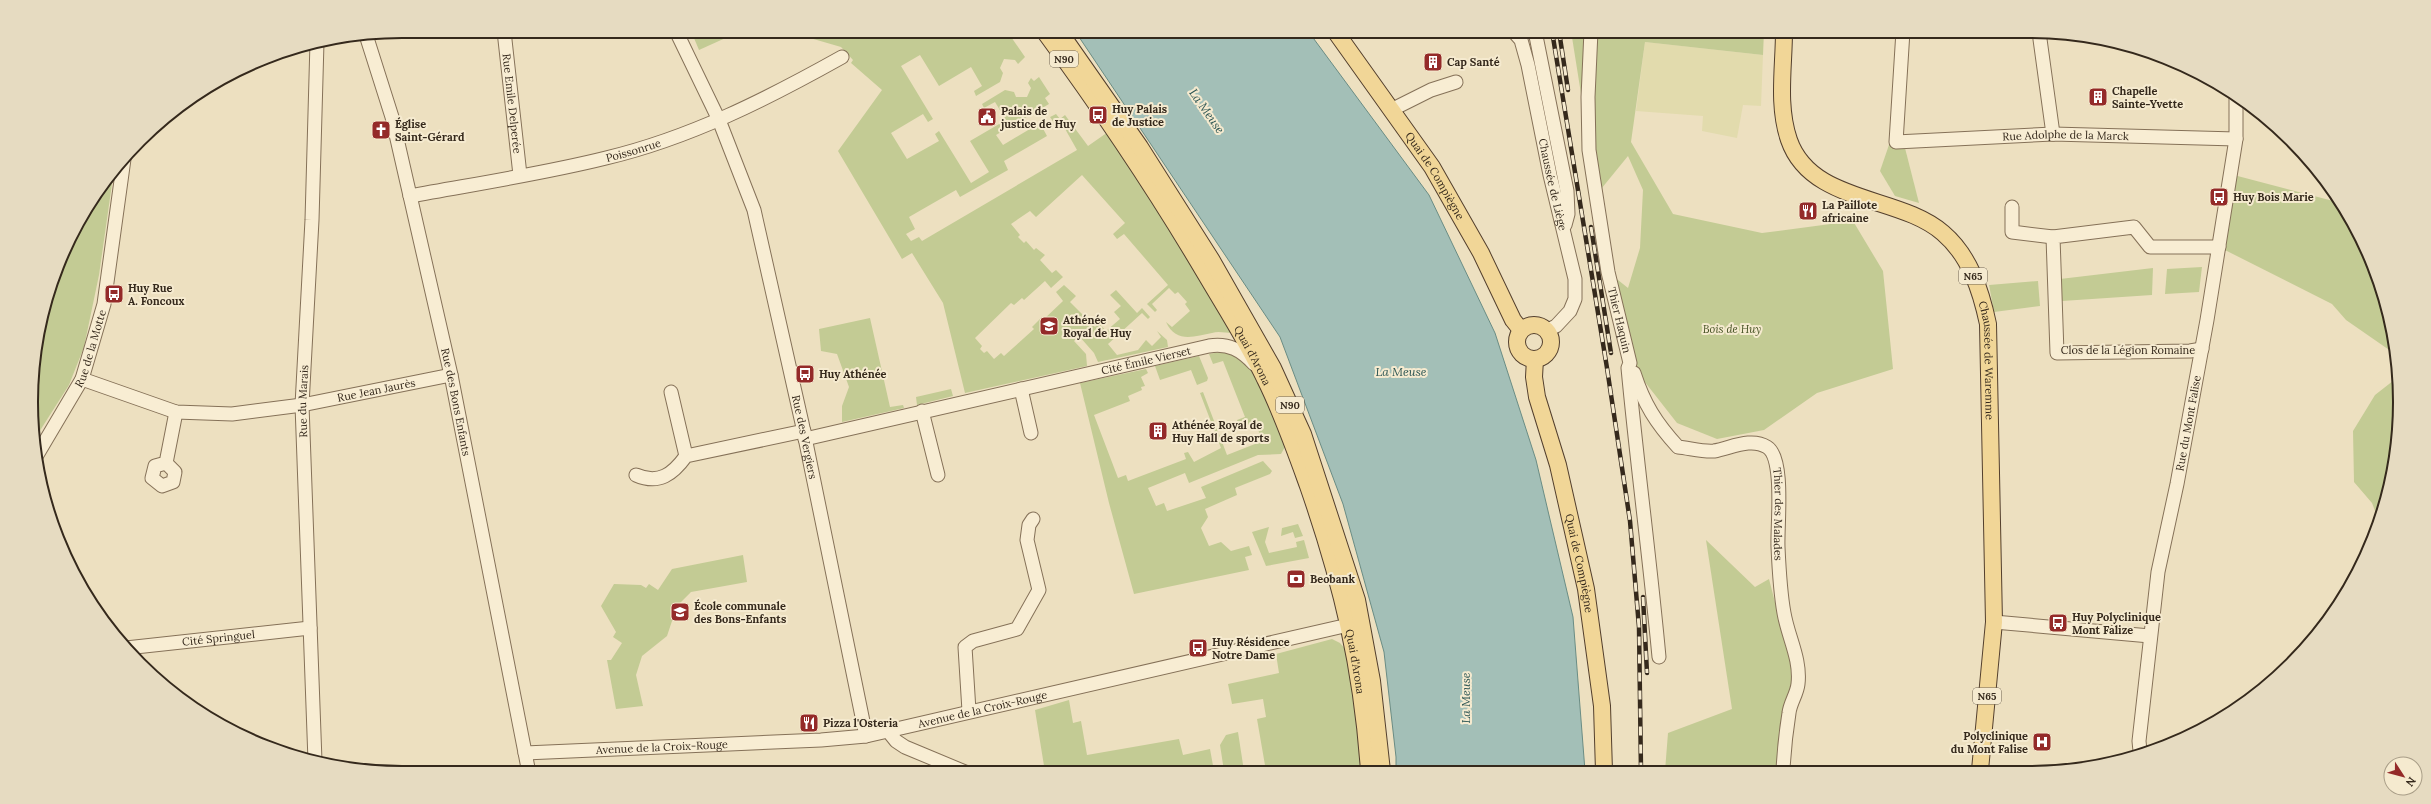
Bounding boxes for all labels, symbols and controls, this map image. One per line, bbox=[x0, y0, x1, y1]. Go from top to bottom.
road number: N90 bbox=[1050, 51, 1078, 67]
building icon: Cap Santé bbox=[1422, 51, 1444, 73]
street label: Rue Emile Delperée bbox=[500, 53, 525, 154]
place label: Cap Santé bbox=[1447, 55, 1500, 69]
place label: Chapelle Sainte-Yvette bbox=[2112, 84, 2183, 111]
water label: La Meuse bbox=[1186, 86, 1228, 136]
building icon: Chapelle Sainte-Yvette bbox=[2087, 86, 2109, 108]
place label: Huy Palais de Justice bbox=[1112, 102, 1167, 129]
place label: Palais de justice de Huy bbox=[1000, 104, 1077, 131]
bus stop icon: Huy Palais de Justice bbox=[1087, 104, 1109, 126]
public building icon: Palais de justice de Huy bbox=[976, 106, 998, 128]
place label: Église Saint-Gérard bbox=[395, 117, 465, 144]
church icon: Église Saint-Gérard bbox=[370, 119, 392, 141]
street label: Rue Adolphe de la Marck bbox=[2002, 127, 2129, 144]
street label: Quai de Compiègne bbox=[1402, 129, 1467, 222]
street label: Poissonrue bbox=[604, 136, 663, 165]
street label: Chaussée de Liège bbox=[1536, 137, 1570, 232]
bus stop icon: Huy Bois Marie bbox=[2208, 186, 2230, 208]
place label: Huy Bois Marie bbox=[2233, 190, 2314, 204]
place label: La Paillote africaine bbox=[1822, 198, 1877, 225]
restaurant icon: La Paillote africaine bbox=[1797, 200, 1819, 222]
road number: N65 bbox=[1959, 268, 1987, 284]
place label: Huy Rue A. Foncoux bbox=[128, 281, 185, 308]
bus stop icon: Huy Rue A. Foncoux bbox=[103, 283, 125, 305]
street label: Thier Haquin bbox=[1605, 286, 1634, 355]
street label: Chaussée de Waremme bbox=[1976, 299, 1997, 420]
street label: Rue de la Motte bbox=[72, 308, 109, 390]
place label: Athénée Royal de Huy bbox=[1063, 313, 1132, 340]
school or university icon: Athénée Royal de Huy bbox=[1038, 315, 1060, 337]
park label: Bois de Huy bbox=[1703, 322, 1762, 336]
street label: Quai d'Arona bbox=[1231, 323, 1274, 388]
street label: Cité Émile Vierset bbox=[1100, 343, 1193, 378]
street label: Clos de la Légion Romaine bbox=[2061, 343, 2195, 357]
street label: Rue des Bons Enfants bbox=[438, 347, 474, 457]
bus stop icon: Huy Athénée bbox=[794, 363, 816, 385]
water label: La Meuse bbox=[1375, 364, 1427, 379]
street label: Rue du Marais bbox=[295, 365, 311, 438]
place label: Huy Athénée bbox=[819, 367, 887, 381]
street label: Rue du Mont Falise bbox=[2173, 374, 2204, 472]
street label: Rue Jean Jaurès bbox=[336, 375, 417, 405]
street label: Rue des Vergiers bbox=[789, 394, 820, 480]
road number: N90 bbox=[1276, 397, 1304, 413]
place label: Athénée Royal de Huy Hall de sports bbox=[1172, 418, 1269, 445]
building icon: Athénée Royal de Huy Hall de sports bbox=[1147, 420, 1169, 442]
street label: Thier des Malades bbox=[1770, 467, 1786, 561]
street label: Quai de Compiègne bbox=[1562, 512, 1596, 614]
bank icon: Beobank bbox=[1285, 568, 1307, 590]
place label: Beobank bbox=[1310, 572, 1355, 586]
place label: École communale des Bons-Enfants bbox=[694, 599, 786, 626]
school or university icon: École communale des Bons-Enfants bbox=[669, 601, 691, 623]
place label: Huy Polyclinique Mont Falize bbox=[2072, 610, 2161, 637]
bus stop icon: Huy Polyclinique Mont Falize bbox=[2047, 612, 2069, 634]
street label: Cité Springuel bbox=[181, 627, 256, 649]
street label: Quai d'Arona bbox=[1342, 628, 1368, 695]
place label: Huy Résidence Notre Dame bbox=[1212, 635, 1290, 662]
bus stop icon: Huy Résidence Notre Dame bbox=[1187, 637, 1209, 659]
water label: La Meuse bbox=[1458, 672, 1473, 724]
street label: Avenue de la Croix-Rouge bbox=[916, 688, 1048, 731]
road number: N65 bbox=[1973, 688, 2001, 704]
restaurant icon: Pizza l'Osteria bbox=[798, 712, 820, 734]
place label: Pizza l'Osteria bbox=[823, 716, 898, 730]
place label: Polyclinique du Mont Falise bbox=[1951, 729, 2028, 756]
hospital icon: Polyclinique du Mont Falise bbox=[2031, 731, 2053, 753]
street label: Avenue de la Croix-Rouge bbox=[595, 737, 728, 757]
north arrow bbox=[2383, 756, 2423, 796]
text: N bbox=[2403, 774, 2419, 790]

